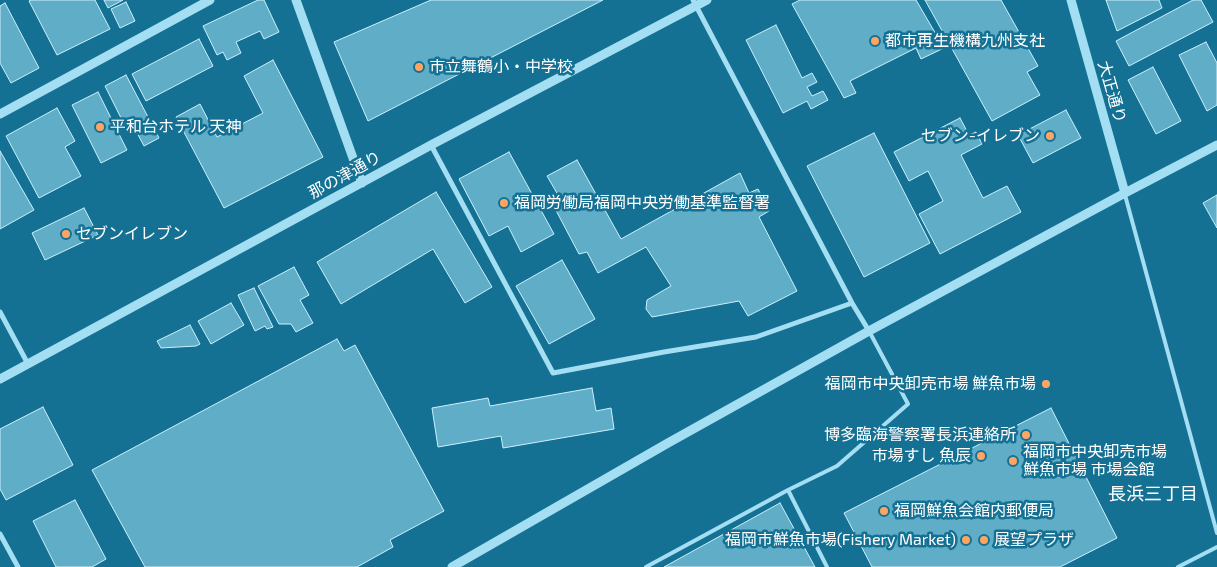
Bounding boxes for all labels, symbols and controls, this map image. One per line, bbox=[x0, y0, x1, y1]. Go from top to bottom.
place label: 都市再生機構九州支社 bbox=[885, 31, 1045, 51]
marker: 都市再生機構九州支社 bbox=[869, 35, 881, 47]
place label: 市立舞鶴小・中学校 bbox=[429, 57, 573, 77]
street label: 大正通り bbox=[1094, 59, 1130, 125]
marker: 市立舞鶴小・中学校 bbox=[413, 61, 425, 73]
place label: 平和台ホテル 天神 bbox=[110, 117, 242, 137]
marker: 平和台ホテル 天神 bbox=[94, 121, 106, 133]
place label: セブン-イレブン bbox=[921, 126, 1040, 146]
marker: セブン-イレブン bbox=[1044, 130, 1056, 142]
street label: 那の津通り bbox=[305, 147, 385, 203]
place label: 福岡労働局福岡中央労働基準監督署 bbox=[514, 193, 770, 213]
marker: 福岡労働局福岡中央労働基準監督署 bbox=[498, 197, 510, 209]
place label: セブンイレブン bbox=[76, 224, 188, 244]
marker: セブンイレブン bbox=[60, 228, 72, 240]
place label: 福岡市中央卸売市場 鮮魚市場 bbox=[824, 374, 1036, 394]
marker: 福岡市中央卸売市場 鮮魚市場 bbox=[1040, 378, 1052, 390]
place label: 博多臨海警察署長浜連絡所 bbox=[824, 425, 1016, 445]
marker: 博多臨海警察署長浜連絡所 bbox=[1020, 429, 1032, 441]
place label: 福岡市中央卸売市場 鮮魚市場 市場会館 bbox=[1023, 442, 1167, 480]
place label: 市場すし 魚辰 bbox=[871, 446, 971, 466]
marker: 市場すし 魚辰 bbox=[975, 450, 987, 462]
marker: 福岡市中央卸売市場 鮮魚市場 市場会館 bbox=[1007, 455, 1019, 467]
district label: 長浜三丁目 bbox=[1108, 483, 1198, 505]
place label: 福岡鮮魚会館内郵便局 bbox=[894, 501, 1054, 521]
marker: 福岡鮮魚会館内郵便局 bbox=[878, 505, 890, 517]
place label: 福岡市鮮魚市場(Fishery Market) bbox=[725, 530, 956, 550]
place label: 展望プラザ bbox=[994, 530, 1074, 550]
marker: 福岡市鮮魚市場(Fishery Market) bbox=[960, 534, 972, 546]
marker: 展望プラザ bbox=[978, 534, 990, 546]

